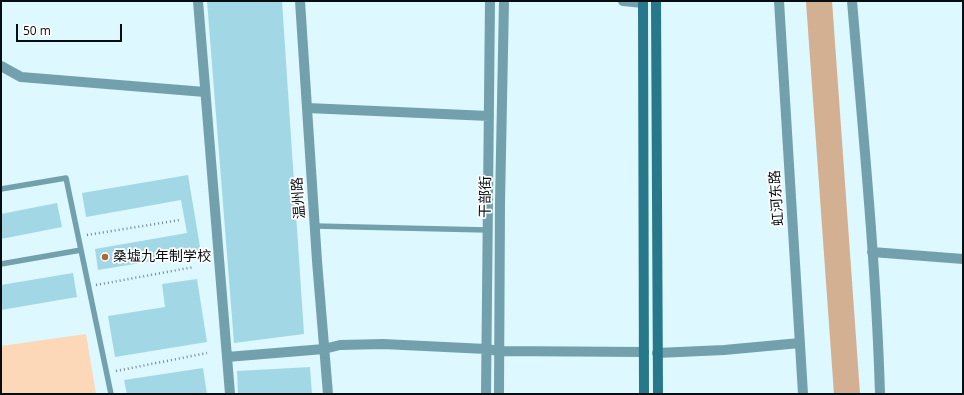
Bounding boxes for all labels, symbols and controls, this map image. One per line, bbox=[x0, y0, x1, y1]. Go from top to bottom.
scale bar bbox=[18, 16, 124, 42]
text: 50 m bbox=[23, 22, 51, 39]
street label: 虹河东路 bbox=[767, 169, 787, 227]
street label: 温州路 bbox=[289, 176, 309, 220]
street label: 干部街 bbox=[477, 176, 495, 218]
place label: 桑墟九年制学校 bbox=[113, 249, 211, 265]
marker: 桑墟九年制学校 bbox=[100, 252, 110, 262]

